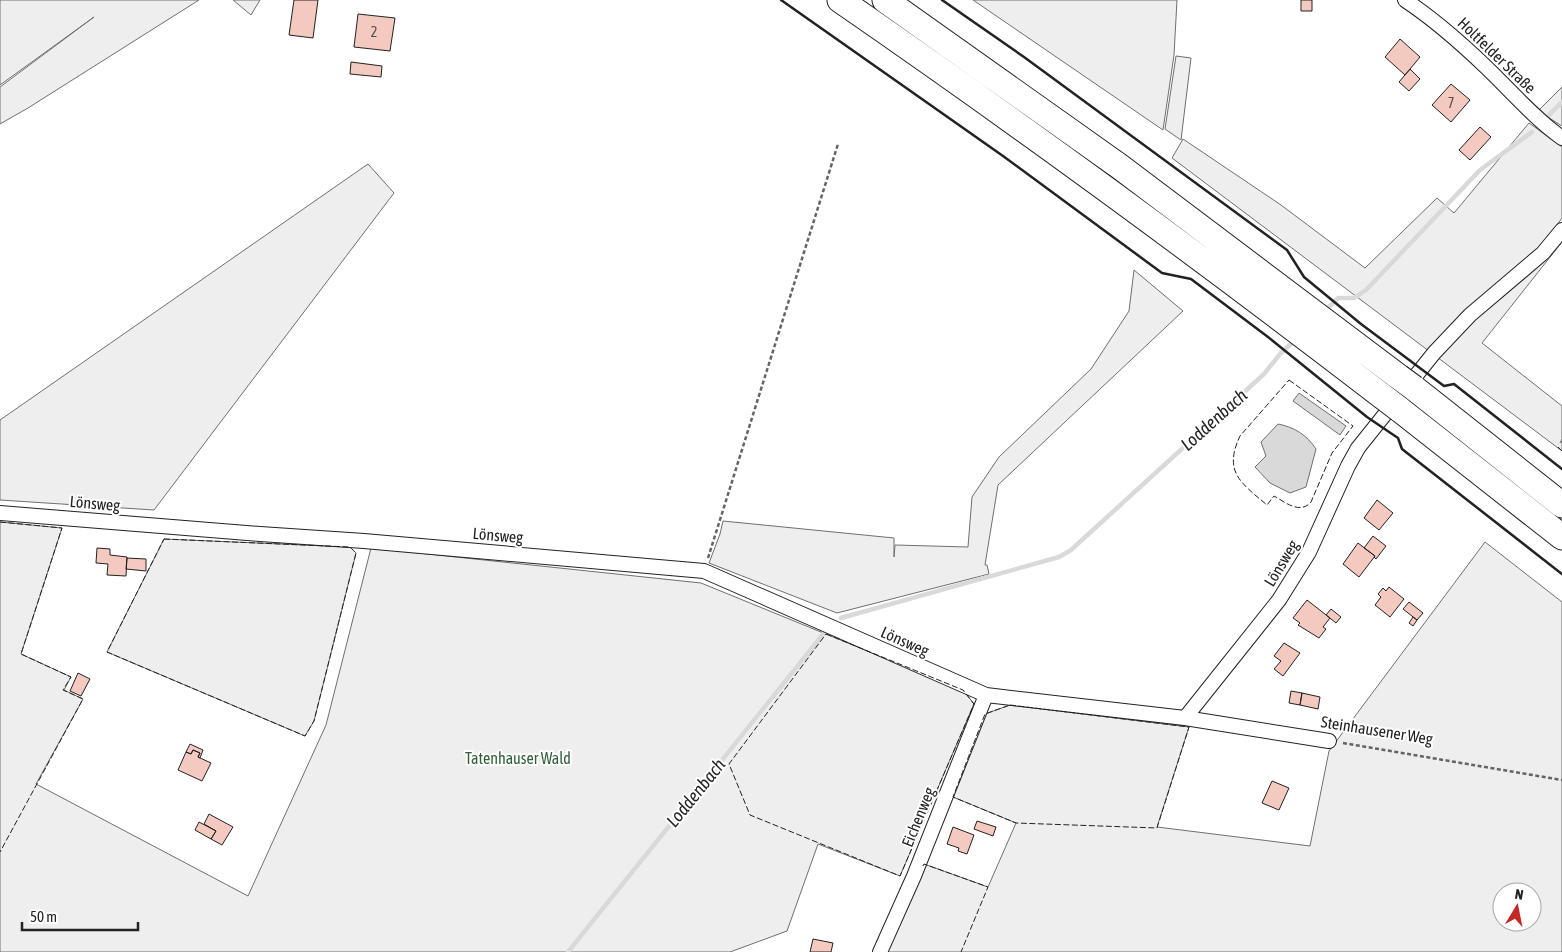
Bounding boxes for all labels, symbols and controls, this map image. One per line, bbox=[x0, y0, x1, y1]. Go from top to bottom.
street label: Holtfelder Straße bbox=[1454, 13, 1540, 97]
house number: 2 bbox=[371, 24, 377, 40]
house number: 7 bbox=[1448, 95, 1454, 111]
water label: Loddenbach bbox=[1176, 384, 1251, 455]
street label: Lönsweg bbox=[69, 492, 121, 515]
street label: Lönsweg bbox=[472, 524, 524, 547]
street label: Lönsweg bbox=[1260, 537, 1303, 590]
street label: Lönsweg bbox=[878, 622, 932, 660]
street label: Steinhausener Weg bbox=[1320, 712, 1434, 749]
park label: Tatenhauser Wald bbox=[465, 749, 571, 767]
water label: Loddenbach bbox=[662, 754, 730, 831]
street label: Eichenweg bbox=[898, 784, 939, 850]
north arrow bbox=[1492, 882, 1542, 932]
text: N bbox=[1514, 886, 1525, 903]
scale bar bbox=[22, 900, 139, 932]
text: 50 m bbox=[30, 908, 57, 925]

